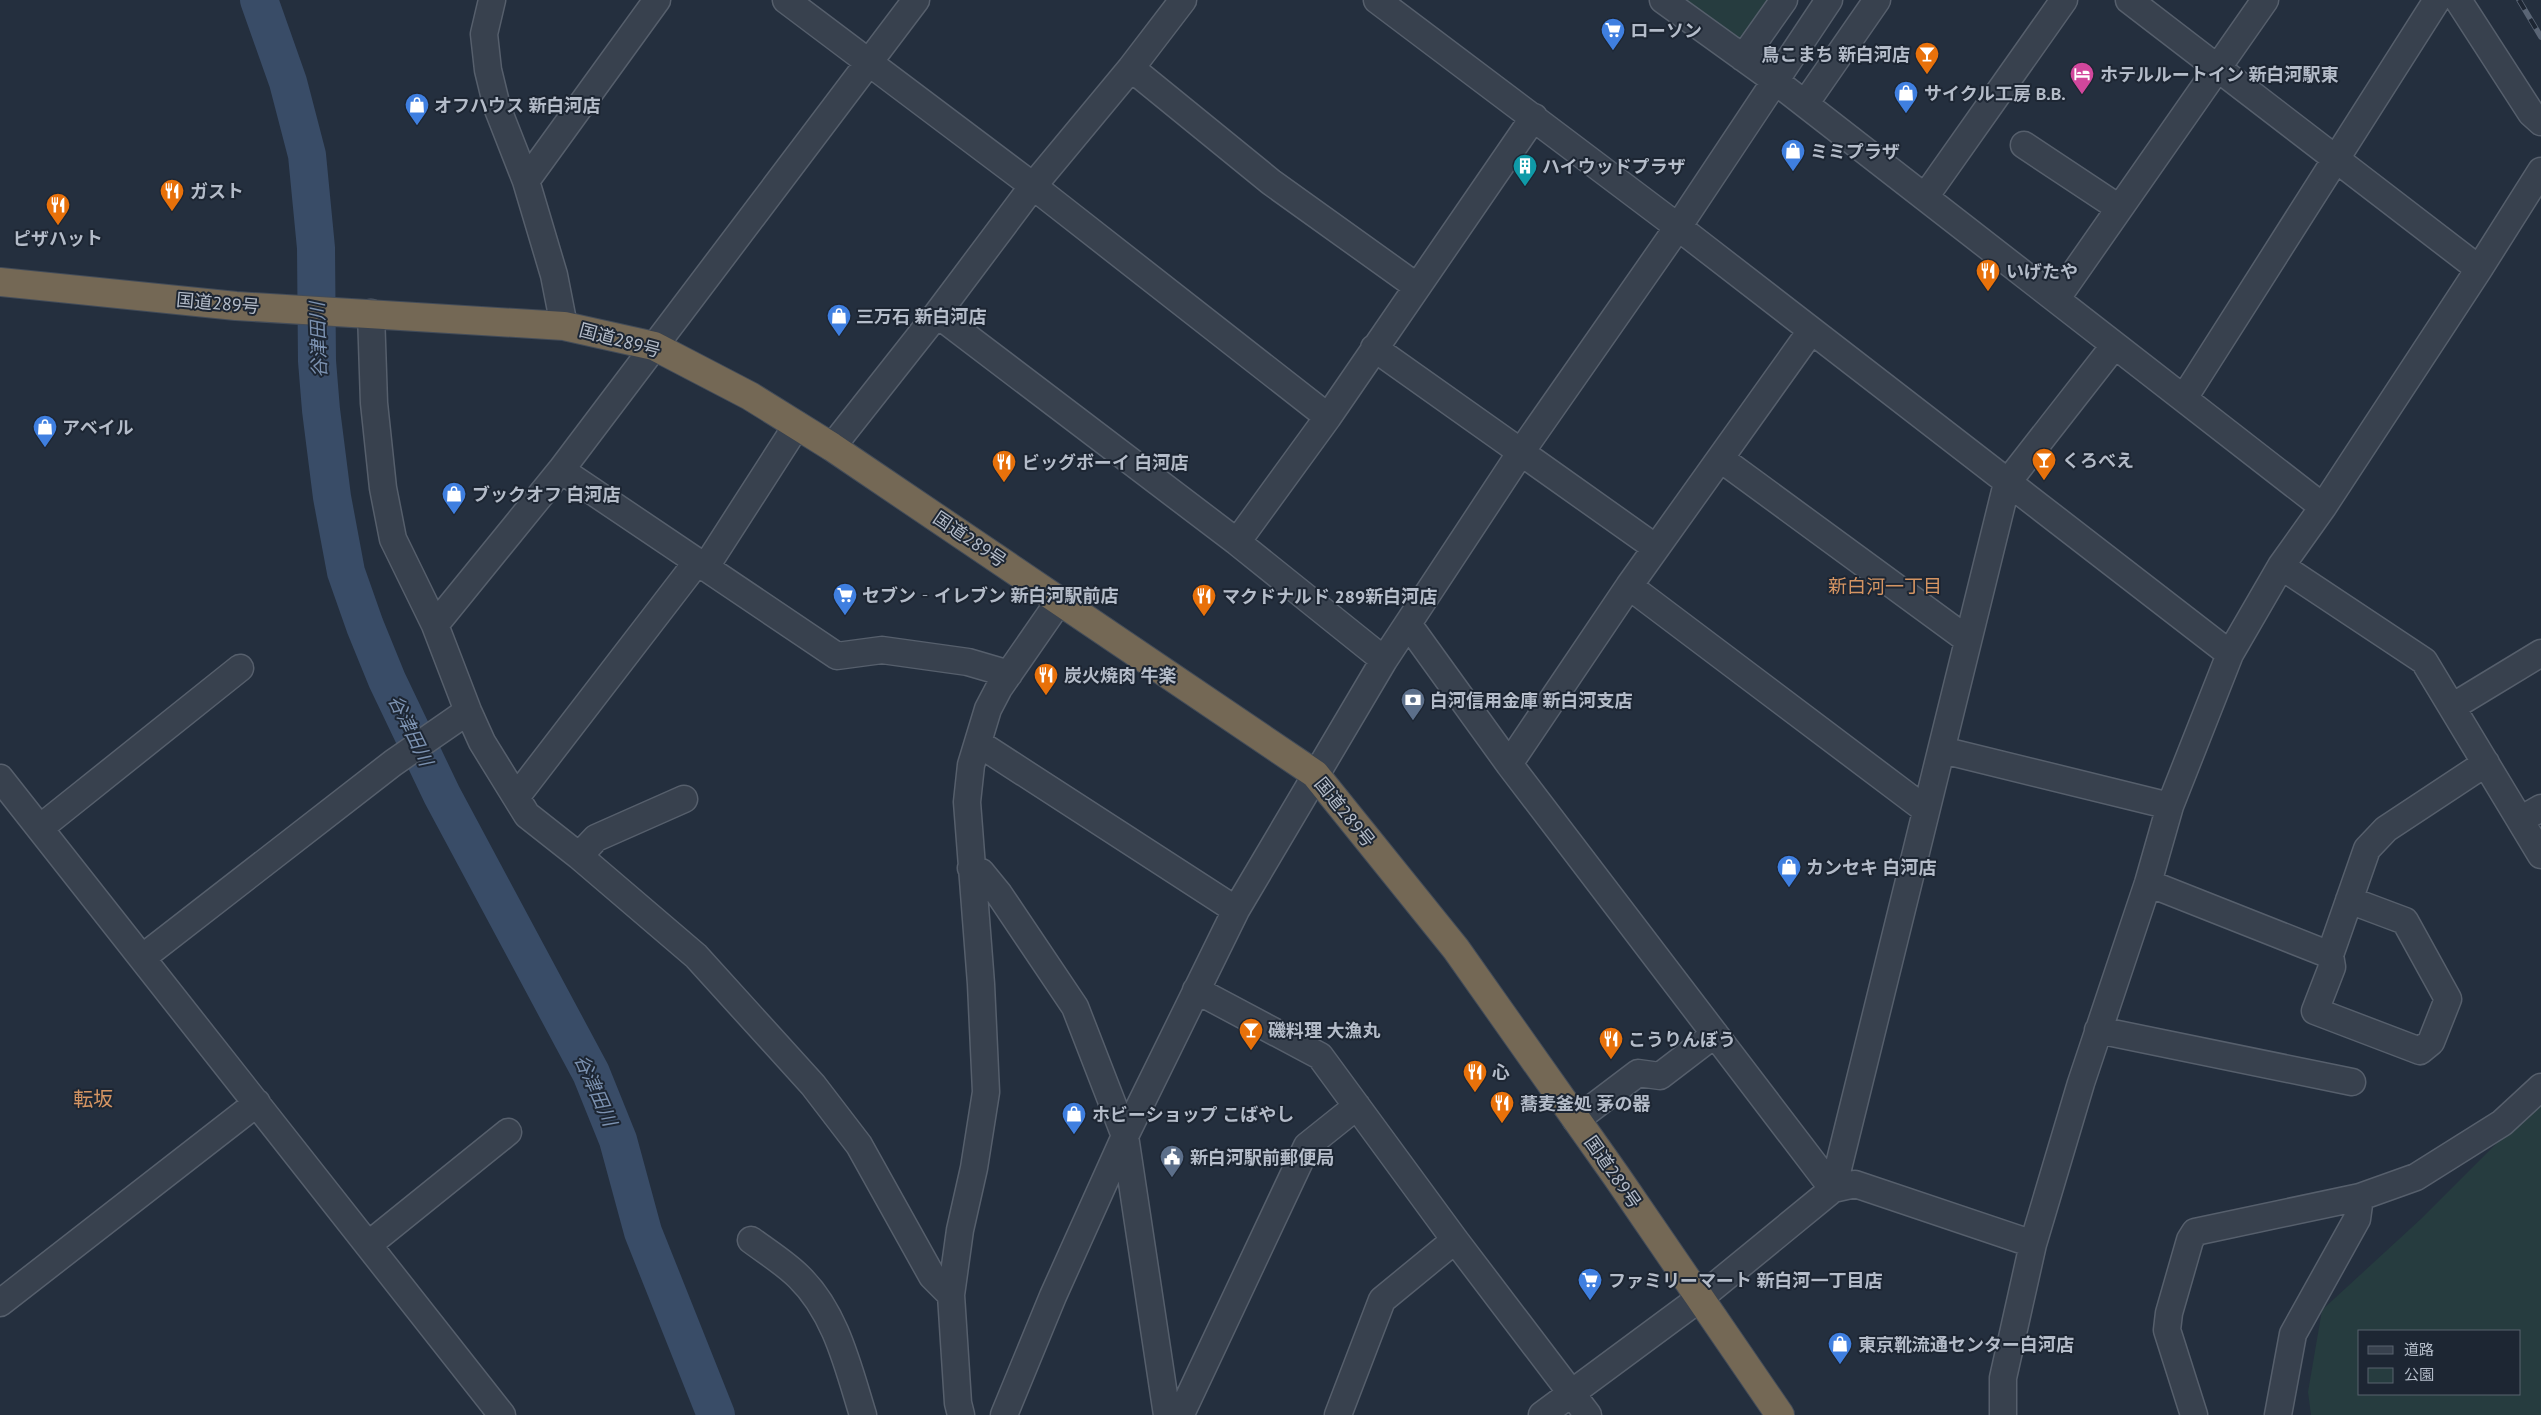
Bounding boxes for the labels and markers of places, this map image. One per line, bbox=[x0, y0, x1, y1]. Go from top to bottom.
supermarket icon: ローソン bbox=[1600, 17, 1626, 51]
place label: ローソン bbox=[1630, 19, 1702, 42]
bar icon: 鳥こまち 新白河店 bbox=[1914, 41, 1940, 75]
place label: 鳥こまち 新白河店 bbox=[1761, 43, 1910, 66]
hotel icon: ホテルルートイン 新白河駅東 bbox=[2069, 61, 2095, 95]
place label: ホテルルートイン 新白河駅東 bbox=[2100, 63, 2339, 86]
shop icon: サイクル工房 B.B. bbox=[1893, 80, 1919, 114]
place label: サイクル工房 B.B. bbox=[1924, 82, 2066, 105]
shop icon: オフハウス 新白河店 bbox=[404, 92, 430, 126]
place label: オフハウス 新白河店 bbox=[434, 94, 601, 117]
shop icon: ミミプラザ bbox=[1780, 138, 1806, 172]
place label: ミミプラザ bbox=[1810, 140, 1900, 163]
building icon: ハイウッドプラザ bbox=[1512, 153, 1538, 187]
place label: ハイウッドプラザ bbox=[1542, 155, 1686, 178]
restaurant icon: ガスト bbox=[159, 178, 185, 212]
place label: ガスト bbox=[190, 180, 244, 203]
restaurant icon: ピザハット bbox=[45, 192, 71, 226]
place label: ピザハット bbox=[13, 227, 103, 250]
restaurant icon: いげたや bbox=[1975, 258, 2001, 292]
place label: いげたや bbox=[2006, 260, 2078, 283]
shop icon: 三万石 新白河店 bbox=[826, 303, 852, 337]
place label: 三万石 新白河店 bbox=[856, 305, 987, 328]
shop icon: アベイル bbox=[32, 414, 58, 448]
place label: アベイル bbox=[62, 416, 134, 439]
bar icon: くろべえ bbox=[2031, 447, 2057, 481]
restaurant icon: ビッグボーイ 白河店 bbox=[991, 449, 1017, 483]
place label: くろべえ bbox=[2062, 449, 2134, 472]
place label: ビッグボーイ 白河店 bbox=[1022, 451, 1189, 474]
shop icon: ブックオフ 白河店 bbox=[441, 481, 467, 515]
place label: ブックオフ 白河店 bbox=[472, 483, 621, 506]
supermarket icon: セブン‐イレブン 新白河駅前店 bbox=[832, 582, 858, 616]
restaurant icon: マクドナルド 289新白河店 bbox=[1191, 583, 1217, 617]
place label: セブン‐イレブン 新白河駅前店 bbox=[862, 584, 1119, 607]
place label: マクドナルド 289新白河店 bbox=[1222, 585, 1437, 608]
restaurant icon: 炭火焼肉 牛楽 bbox=[1033, 662, 1059, 696]
place label: 炭火焼肉 牛楽 bbox=[1064, 664, 1177, 687]
bank icon: 白河信用金庫 新白河支店 bbox=[1400, 687, 1426, 721]
place label: 白河信用金庫 新白河支店 bbox=[1430, 689, 1633, 712]
shop icon: カンセキ 白河店 bbox=[1776, 854, 1802, 888]
place label: カンセキ 白河店 bbox=[1806, 856, 1937, 879]
bar icon: 磯料理 大漁丸 bbox=[1238, 1017, 1264, 1051]
place label: 磯料理 大漁丸 bbox=[1268, 1019, 1381, 1042]
restaurant icon: こうりんぼう bbox=[1598, 1026, 1624, 1060]
place label: こうりんぼう bbox=[1628, 1028, 1736, 1051]
restaurant icon: 心 bbox=[1462, 1059, 1488, 1093]
place label: 心 bbox=[1492, 1061, 1510, 1084]
restaurant icon: 蕎麦釜処 茅の器 bbox=[1489, 1090, 1515, 1124]
place label: 蕎麦釜処 茅の器 bbox=[1520, 1092, 1651, 1115]
shop icon: ホビーショップ こばやし bbox=[1061, 1101, 1087, 1135]
place label: ホビーショップ こばやし bbox=[1092, 1103, 1294, 1126]
public building icon: 新白河駅前郵便局 bbox=[1159, 1144, 1185, 1178]
place label: 新白河駅前郵便局 bbox=[1190, 1146, 1334, 1169]
supermarket icon: ファミリーマート 新白河一丁目店 bbox=[1577, 1267, 1603, 1301]
place label: ファミリーマート 新白河一丁目店 bbox=[1608, 1269, 1883, 1292]
shop icon: 東京靴流通センター白河店 bbox=[1827, 1331, 1853, 1365]
place label: 東京靴流通センター白河店 bbox=[1858, 1333, 2074, 1356]

